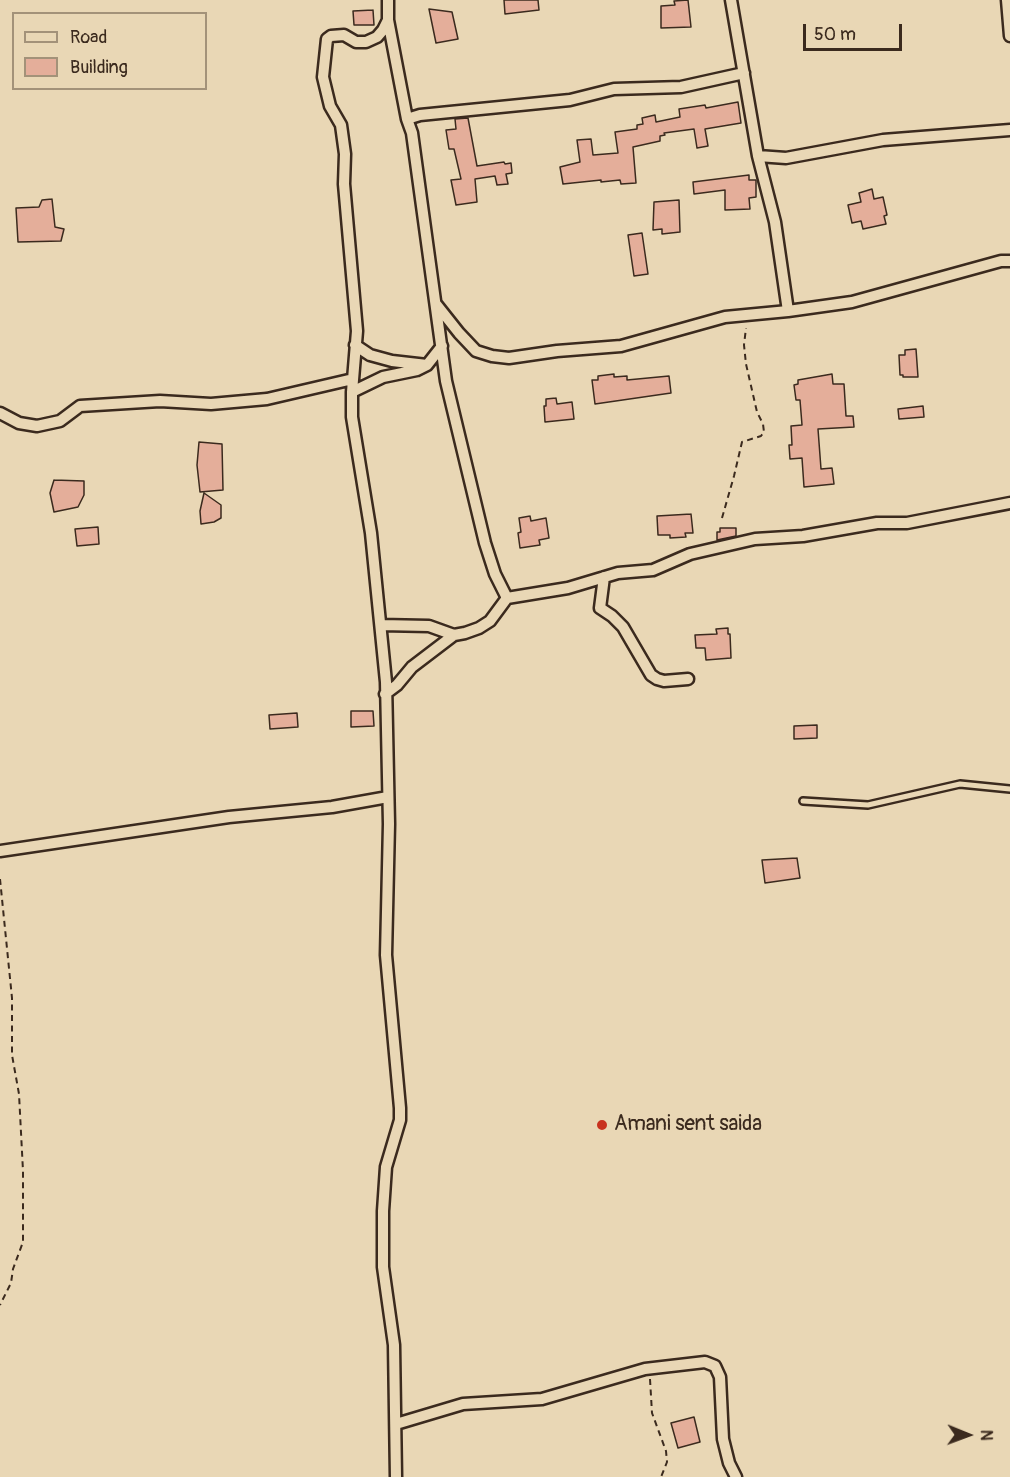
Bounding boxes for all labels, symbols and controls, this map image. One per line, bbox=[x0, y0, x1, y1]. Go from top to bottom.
legend bbox=[12, 12, 207, 90]
scale bar bbox=[806, 12, 905, 50]
text: 50 m bbox=[814, 23, 856, 46]
text: Road bbox=[70, 26, 107, 49]
text: Building bbox=[70, 56, 128, 79]
place label: Amani sent saida bbox=[614, 1112, 762, 1138]
marker: Amani sent saida bbox=[595, 1118, 609, 1132]
north arrow bbox=[938, 1405, 998, 1465]
text: N bbox=[976, 1430, 996, 1441]

